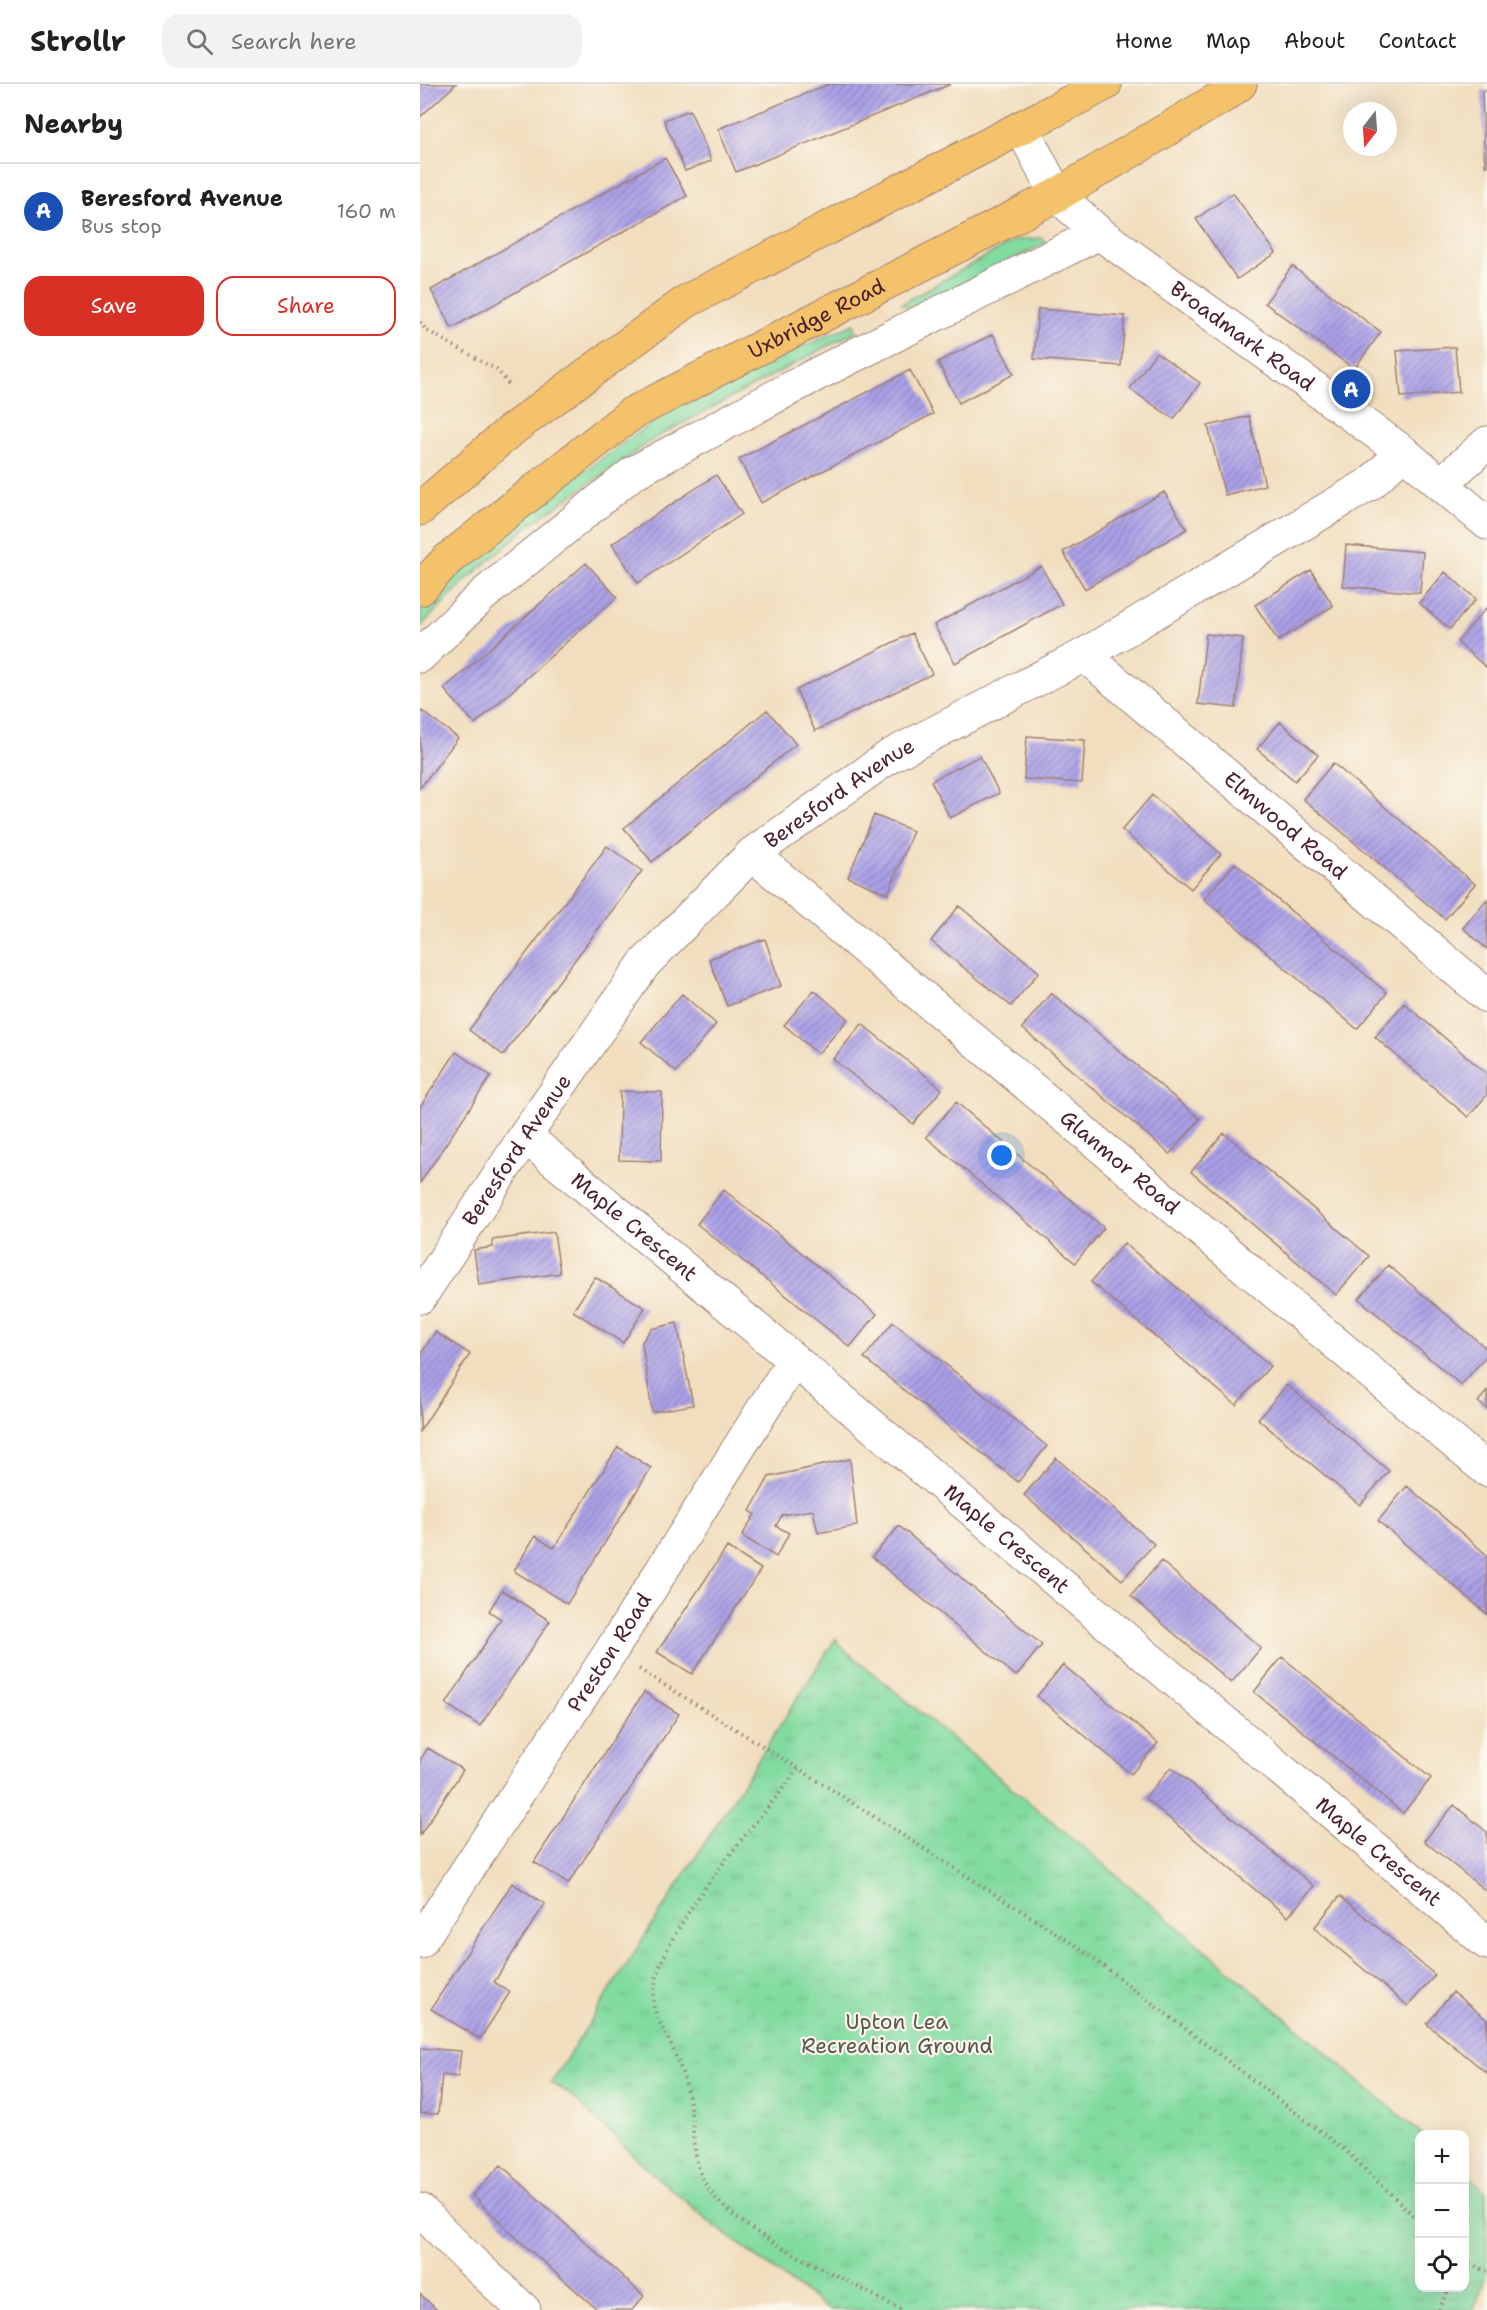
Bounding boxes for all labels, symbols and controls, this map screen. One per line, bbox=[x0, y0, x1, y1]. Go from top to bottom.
search box bbox=[162, 14, 582, 68]
text: Strollr bbox=[30, 22, 126, 60]
icon: search bbox=[183, 25, 216, 58]
text: Search here bbox=[231, 27, 357, 56]
text: Home bbox=[1115, 27, 1173, 55]
text: Map bbox=[1206, 27, 1251, 55]
text: About bbox=[1284, 27, 1345, 55]
text: Contact bbox=[1378, 27, 1457, 55]
north arrow bbox=[1343, 102, 1397, 156]
text: Nearby bbox=[24, 106, 123, 141]
text: Beresford Avenue bbox=[81, 184, 283, 213]
text: A bbox=[36, 198, 51, 224]
text: 160 m bbox=[337, 198, 396, 224]
text: Bus stop bbox=[81, 213, 162, 239]
street label: Uxbridge Road bbox=[743, 272, 890, 365]
street label: Broadmark Road bbox=[1164, 275, 1320, 398]
button: Save bbox=[24, 276, 204, 336]
button: Share bbox=[216, 276, 396, 336]
pin: A bbox=[1332, 366, 1370, 412]
street label: Beresford Avenue bbox=[758, 732, 919, 855]
street label: Elmwood Road bbox=[1218, 765, 1353, 886]
street label: Beresford Avenue bbox=[456, 1069, 578, 1231]
street label: Glanmor Road bbox=[1054, 1104, 1186, 1221]
your location bbox=[987, 1141, 1016, 1170]
street label: Maple Crescent bbox=[565, 1166, 703, 1288]
street label: Maple Crescent bbox=[938, 1478, 1076, 1600]
street label: Preston Road bbox=[561, 1588, 658, 1717]
street label: Maple Crescent bbox=[1310, 1791, 1447, 1913]
park label: Upton Lea Recreation Ground bbox=[801, 2008, 993, 2060]
map controls bbox=[1415, 2130, 1469, 2292]
button: + bbox=[1415, 2130, 1469, 2184]
button: − bbox=[1415, 2184, 1469, 2238]
button: locate bbox=[1415, 2238, 1469, 2292]

